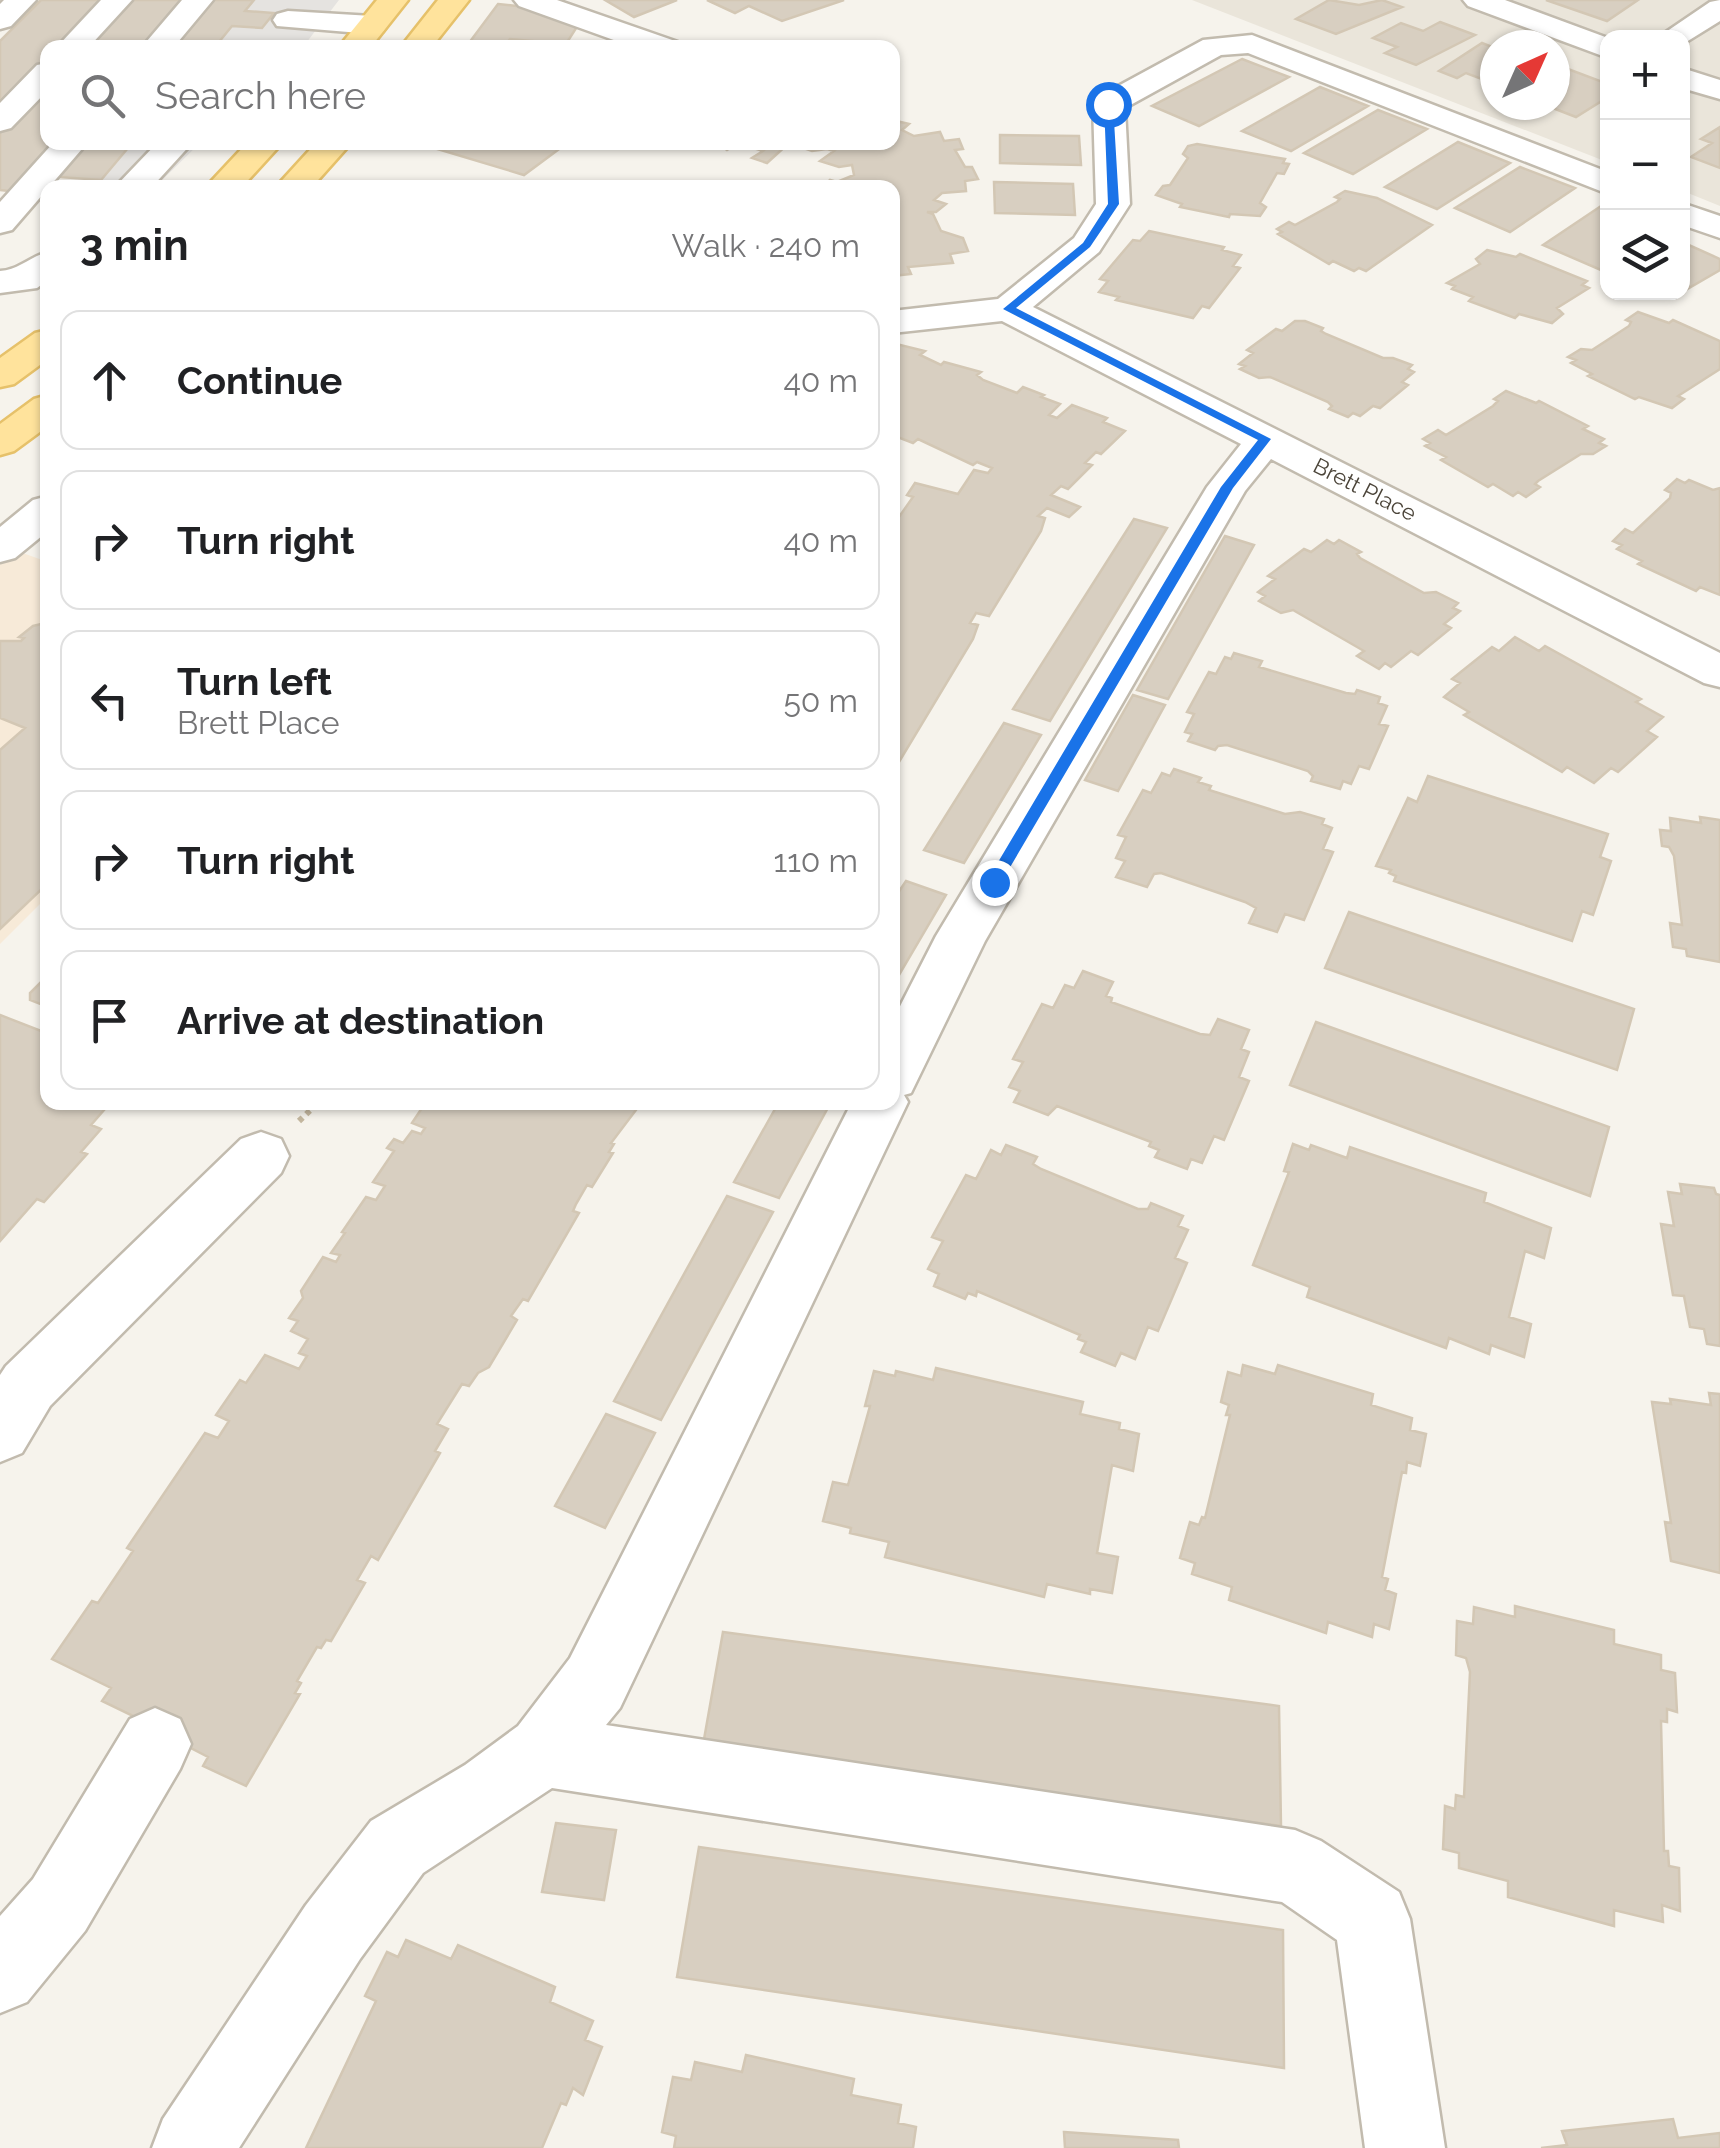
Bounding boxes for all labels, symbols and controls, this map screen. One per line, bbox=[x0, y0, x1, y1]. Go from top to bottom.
north arrow bbox=[1480, 30, 1570, 120]
map controls bbox=[1600, 30, 1690, 300]
button: + bbox=[1600, 30, 1690, 120]
search box bbox=[40, 40, 900, 150]
icon: search bbox=[75, 68, 130, 123]
text: Search here bbox=[155, 73, 366, 118]
route start bbox=[1086, 82, 1132, 128]
button: − bbox=[1600, 120, 1690, 210]
button: layers bbox=[1600, 210, 1690, 300]
text: 3 min bbox=[80, 221, 189, 270]
text: Walk · 240 m bbox=[671, 227, 860, 264]
icon: ahead bbox=[82, 353, 137, 408]
text: Continue bbox=[177, 358, 342, 403]
text: 40 m bbox=[783, 362, 858, 399]
street label: Brett Place bbox=[1309, 452, 1421, 526]
icon: right bbox=[82, 513, 137, 568]
text: Turn right bbox=[177, 518, 354, 563]
text: 40 m bbox=[783, 522, 858, 559]
text: Turn left bbox=[177, 659, 332, 704]
icon: left bbox=[82, 673, 137, 728]
text: 50 m bbox=[783, 682, 858, 719]
text: Brett Place bbox=[177, 704, 340, 741]
icon: right bbox=[82, 833, 137, 888]
text: Turn right bbox=[177, 838, 354, 883]
text: 110 m bbox=[773, 842, 858, 879]
route end bbox=[972, 860, 1018, 906]
icon: arrive bbox=[82, 993, 137, 1048]
text: Arrive at destination bbox=[177, 998, 544, 1043]

